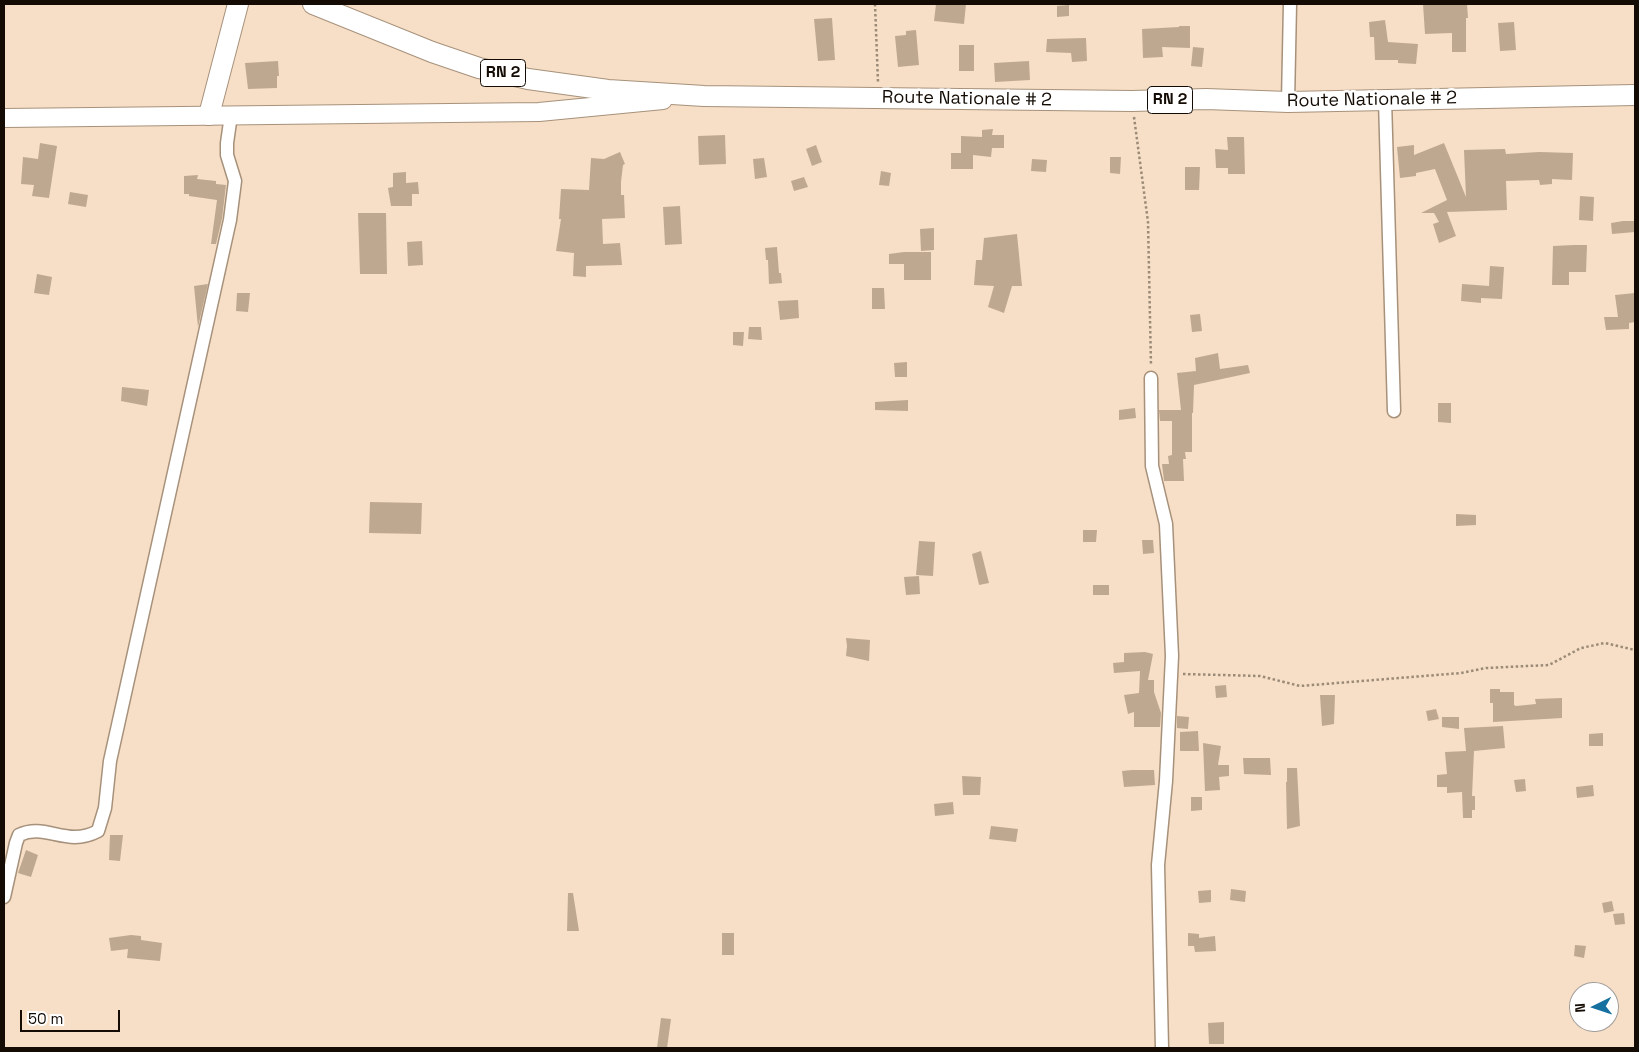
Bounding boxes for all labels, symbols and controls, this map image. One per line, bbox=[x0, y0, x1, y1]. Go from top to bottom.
road number: RN 2 bbox=[480, 59, 526, 86]
road number: RN 2 bbox=[1148, 86, 1192, 114]
street label: Route Nationale # 2 bbox=[882, 87, 1052, 111]
street label: Route Nationale # 2 bbox=[1287, 88, 1457, 112]
north arrow bbox=[1569, 982, 1619, 1032]
scale bar bbox=[22, 1000, 122, 1032]
text: N bbox=[1571, 1003, 1589, 1013]
text: 50 m bbox=[28, 1009, 63, 1028]

